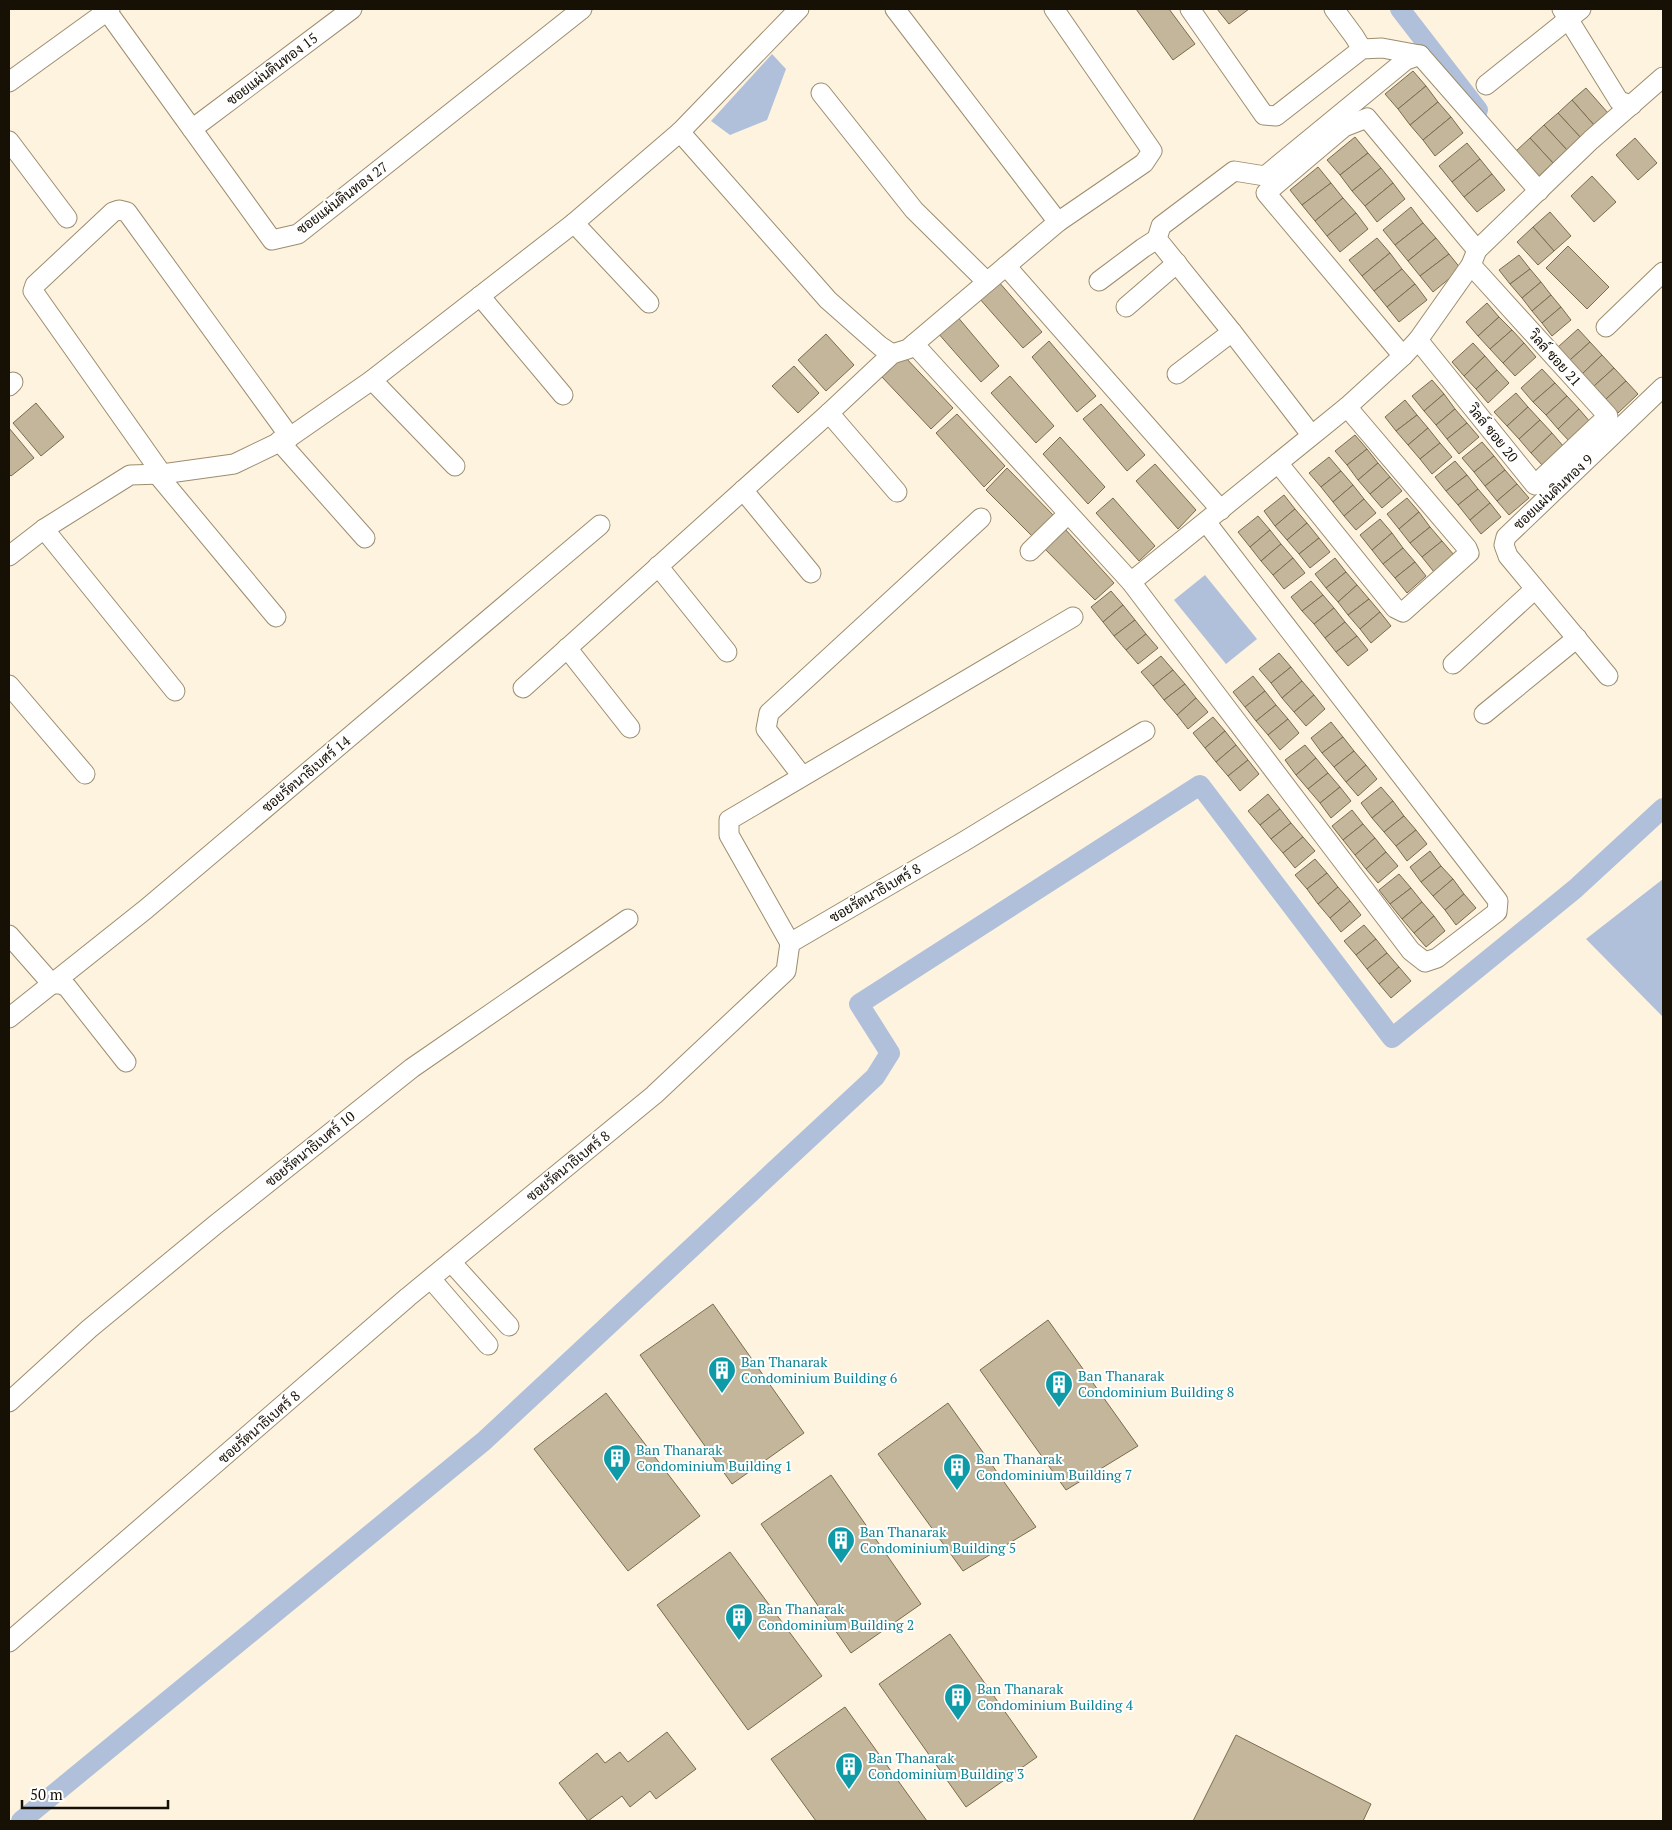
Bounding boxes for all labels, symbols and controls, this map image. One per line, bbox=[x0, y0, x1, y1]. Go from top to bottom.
street label: ซอยแผ่นดินทอง 15 bbox=[222, 28, 321, 109]
street label: ซอยแผ่นดินทอง 27 bbox=[292, 157, 391, 238]
street label: วิลล์ ซอย 21 bbox=[1524, 325, 1586, 390]
street label: วิลล์ ซอย 20 bbox=[1463, 399, 1523, 466]
street label: ซอยแผ่นดินทอง 9 bbox=[1509, 450, 1597, 534]
street label: ซอยรัตนาธิเบศร์ 14 bbox=[257, 731, 354, 816]
street label: ซอยรัตนาธิเบศร์ 8 bbox=[825, 859, 924, 927]
street label: ซอยรัตนาธิเบศร์ 10 bbox=[261, 1107, 359, 1191]
street label: ซอยรัตนาธิเบศร์ 8 bbox=[522, 1126, 614, 1205]
place label: Ban Thanarak Condominium Building 6 bbox=[741, 1352, 898, 1387]
building icon: Ban Thanarak Condominium Building 6 bbox=[707, 1355, 737, 1394]
place label: Ban Thanarak Condominium Building 8 bbox=[1078, 1366, 1234, 1401]
building icon: Ban Thanarak Condominium Building 8 bbox=[1044, 1369, 1074, 1408]
street label: ซอยรัตนาธิเบศร์ 8 bbox=[214, 1386, 304, 1468]
place label: Ban Thanarak Condominium Building 1 bbox=[636, 1440, 792, 1475]
building icon: Ban Thanarak Condominium Building 1 bbox=[602, 1443, 632, 1482]
place label: Ban Thanarak Condominium Building 7 bbox=[976, 1449, 1132, 1484]
building icon: Ban Thanarak Condominium Building 7 bbox=[942, 1452, 972, 1491]
place label: Ban Thanarak Condominium Building 5 bbox=[860, 1522, 1016, 1557]
building icon: Ban Thanarak Condominium Building 5 bbox=[826, 1525, 856, 1564]
place label: Ban Thanarak Condominium Building 2 bbox=[758, 1599, 914, 1634]
building icon: Ban Thanarak Condominium Building 2 bbox=[724, 1602, 754, 1641]
place label: Ban Thanarak Condominium Building 4 bbox=[977, 1679, 1134, 1714]
building icon: Ban Thanarak Condominium Building 4 bbox=[943, 1682, 973, 1721]
place label: Ban Thanarak Condominium Building 3 bbox=[868, 1748, 1024, 1783]
building icon: Ban Thanarak Condominium Building 3 bbox=[834, 1751, 864, 1790]
scale bar bbox=[22, 1778, 169, 1810]
text: 50 m bbox=[30, 1784, 63, 1804]

